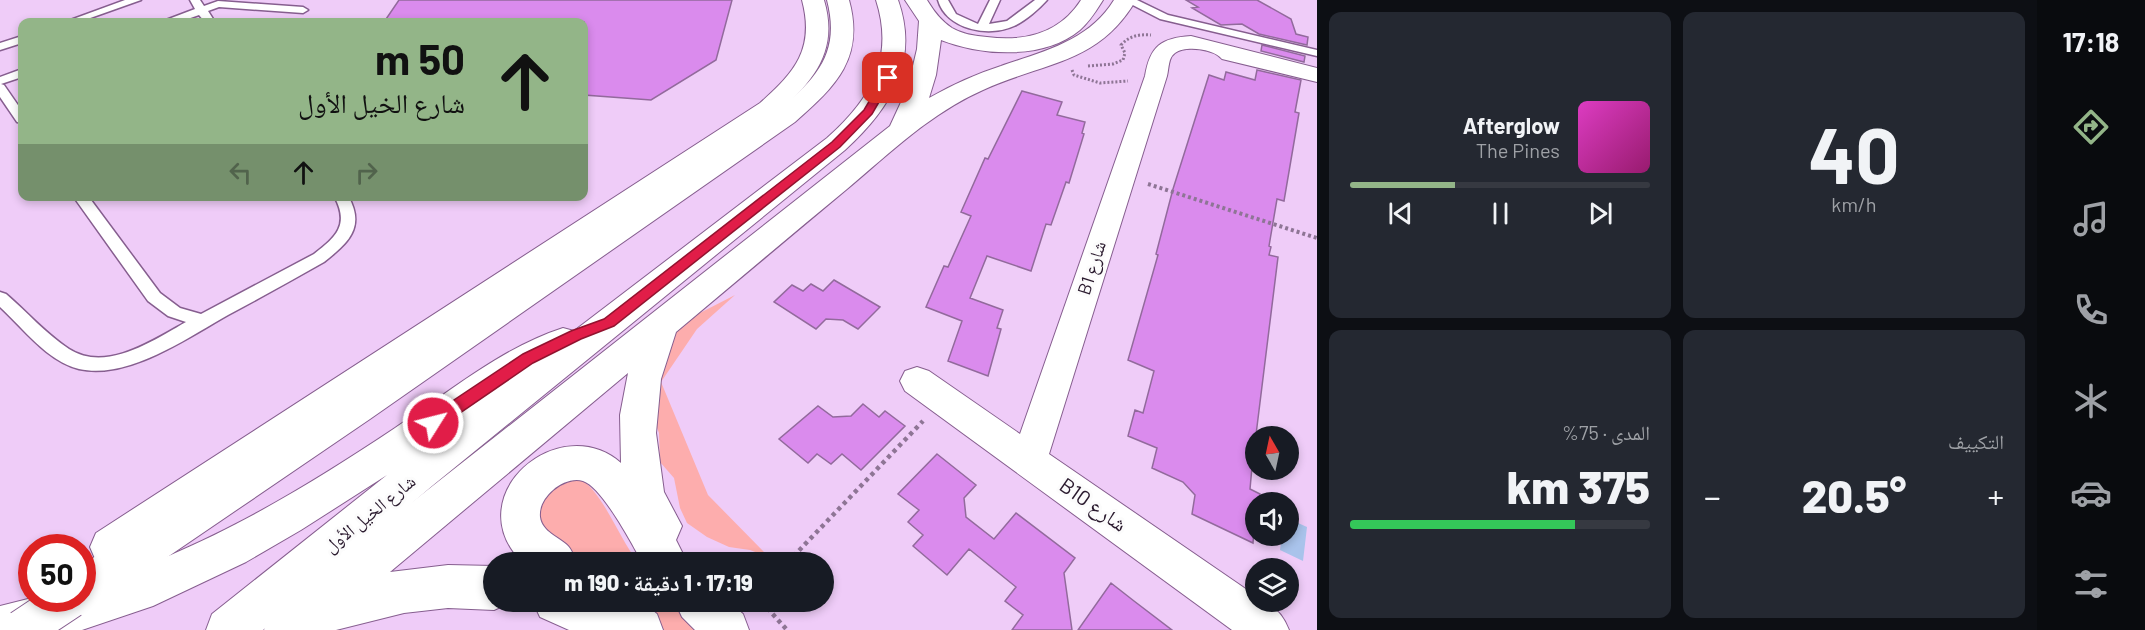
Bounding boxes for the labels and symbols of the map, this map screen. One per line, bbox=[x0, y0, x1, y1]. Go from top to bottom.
pin bbox=[862, 52, 913, 103]
street label: B1 شارع bbox=[1072, 238, 1111, 298]
position arrow bbox=[401, 391, 465, 455]
north arrow bbox=[1245, 426, 1299, 480]
street label: شارع الخيل الأول bbox=[319, 470, 420, 558]
street label: B10 شارع bbox=[1054, 472, 1132, 538]
speed limit sign: 50 bbox=[18, 534, 96, 612]

